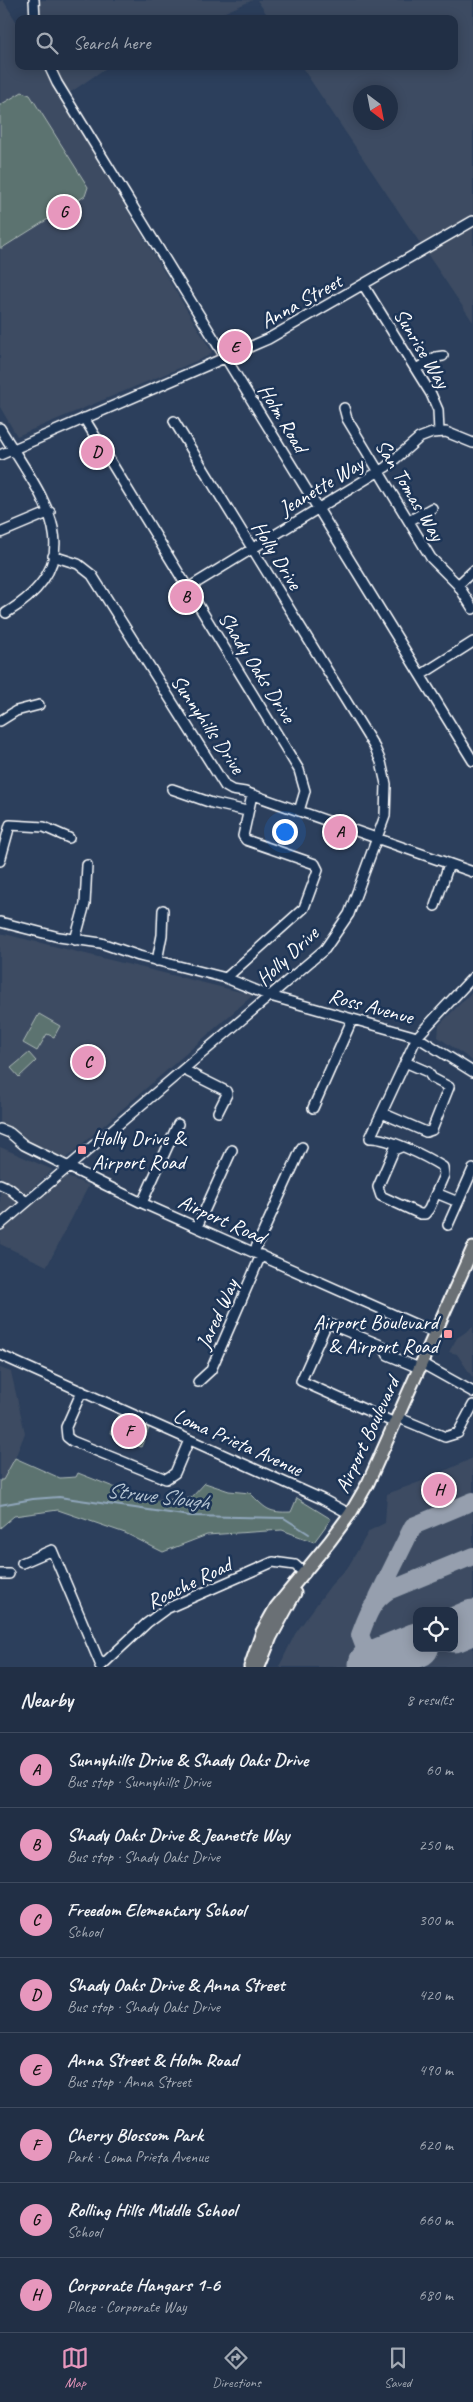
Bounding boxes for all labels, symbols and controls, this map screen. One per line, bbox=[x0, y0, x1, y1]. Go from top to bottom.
search box bbox=[15, 15, 458, 70]
icon: search bbox=[33, 29, 61, 57]
text: Search here bbox=[73, 31, 150, 55]
north arrow bbox=[353, 85, 398, 130]
pin: G bbox=[48, 193, 80, 231]
street label: Anna Street bbox=[256, 267, 348, 334]
street label: Sunrise Way bbox=[388, 303, 457, 394]
pin: E bbox=[219, 328, 251, 366]
street label: Holm Road bbox=[252, 379, 315, 459]
pin: D bbox=[81, 433, 113, 471]
street label: San Tomas Way bbox=[370, 435, 451, 547]
street label: Jeanette Way bbox=[273, 450, 370, 522]
street label: Holly Drive bbox=[246, 516, 309, 595]
pin: B bbox=[170, 578, 202, 616]
street label: Shady Oaks Drive bbox=[213, 607, 303, 729]
street label: Sunnyhills Drive bbox=[165, 669, 251, 780]
pin: A bbox=[324, 813, 356, 851]
your location bbox=[272, 819, 298, 845]
street label: Holly Drive bbox=[250, 920, 325, 991]
street label: Ross Avenue bbox=[326, 982, 418, 1030]
pin: C bbox=[72, 1043, 104, 1081]
place label: Holly Drive & Airport Road bbox=[92, 1125, 189, 1175]
marker: Holly Drive & Airport Road bbox=[76, 1144, 88, 1156]
street label: Airport Road bbox=[174, 1188, 273, 1251]
street label: Jared Way bbox=[190, 1273, 245, 1354]
place label: Airport Boulevard & Airport Road bbox=[313, 1309, 442, 1359]
marker: Airport Boulevard & Airport Road bbox=[442, 1328, 454, 1340]
street label: Airport Boulevard bbox=[329, 1370, 407, 1497]
street label: Loma Prieta Avenue bbox=[170, 1402, 307, 1482]
pin: F bbox=[113, 1412, 145, 1450]
pin: H bbox=[423, 1471, 455, 1509]
water label: Struve Slough bbox=[105, 1476, 213, 1516]
street label: Roache Road bbox=[142, 1550, 238, 1615]
map controls bbox=[413, 1607, 458, 1652]
button: locate bbox=[413, 1607, 458, 1652]
text: Nearby bbox=[20, 1687, 73, 1713]
text: 8 results bbox=[406, 1690, 453, 1710]
text: Sunnyhills Drive & Shady Oaks Drive bbox=[67, 1748, 308, 1772]
text: A bbox=[32, 1760, 40, 1780]
text: 60 m bbox=[426, 1760, 453, 1780]
text: Bus stop · Sunnyhills Drive bbox=[67, 1772, 211, 1792]
text: Shady Oaks Drive & Jeanette Way bbox=[67, 1823, 289, 1847]
text: B bbox=[32, 1835, 40, 1855]
text: 250 m bbox=[419, 1835, 453, 1855]
text: Bus stop · Shady Oaks Drive bbox=[67, 1847, 220, 1867]
text: Freedom Elementary School bbox=[67, 1898, 246, 1922]
text: C bbox=[32, 1910, 40, 1930]
text: 300 m bbox=[419, 1910, 453, 1930]
text: School bbox=[67, 1922, 101, 1942]
text: Shady Oaks Drive & Anna Street bbox=[67, 1973, 285, 1997]
text: D bbox=[31, 1985, 41, 2005]
text: 420 m bbox=[419, 1985, 453, 2005]
text: Bus stop · Shady Oaks Drive bbox=[67, 1997, 220, 2017]
text: Anna Street & Holm Road bbox=[67, 2048, 238, 2072]
text: E bbox=[32, 2060, 40, 2080]
text: 490 m bbox=[419, 2060, 453, 2080]
text: Bus stop · Anna Street bbox=[67, 2072, 191, 2092]
text: Cherry Blossom Park bbox=[67, 2123, 203, 2147]
text: F bbox=[32, 2135, 40, 2155]
text: 620 m bbox=[419, 2135, 453, 2155]
text: Park · Loma Prieta Avenue bbox=[67, 2147, 208, 2167]
text: Rolling Hills Middle School bbox=[67, 2198, 237, 2222]
text: G bbox=[32, 2210, 40, 2230]
text: 660 m bbox=[419, 2210, 453, 2230]
text: School bbox=[67, 2222, 101, 2242]
text: Corporate Hangars 1-6 bbox=[67, 2273, 220, 2297]
text: H bbox=[31, 2285, 41, 2305]
text: 680 m bbox=[419, 2285, 453, 2305]
text: Place · Corporate Way bbox=[67, 2297, 187, 2317]
tab: Map bbox=[61, 2344, 89, 2391]
tab: Directions bbox=[212, 2344, 261, 2391]
tab: Saved bbox=[384, 2344, 412, 2391]

